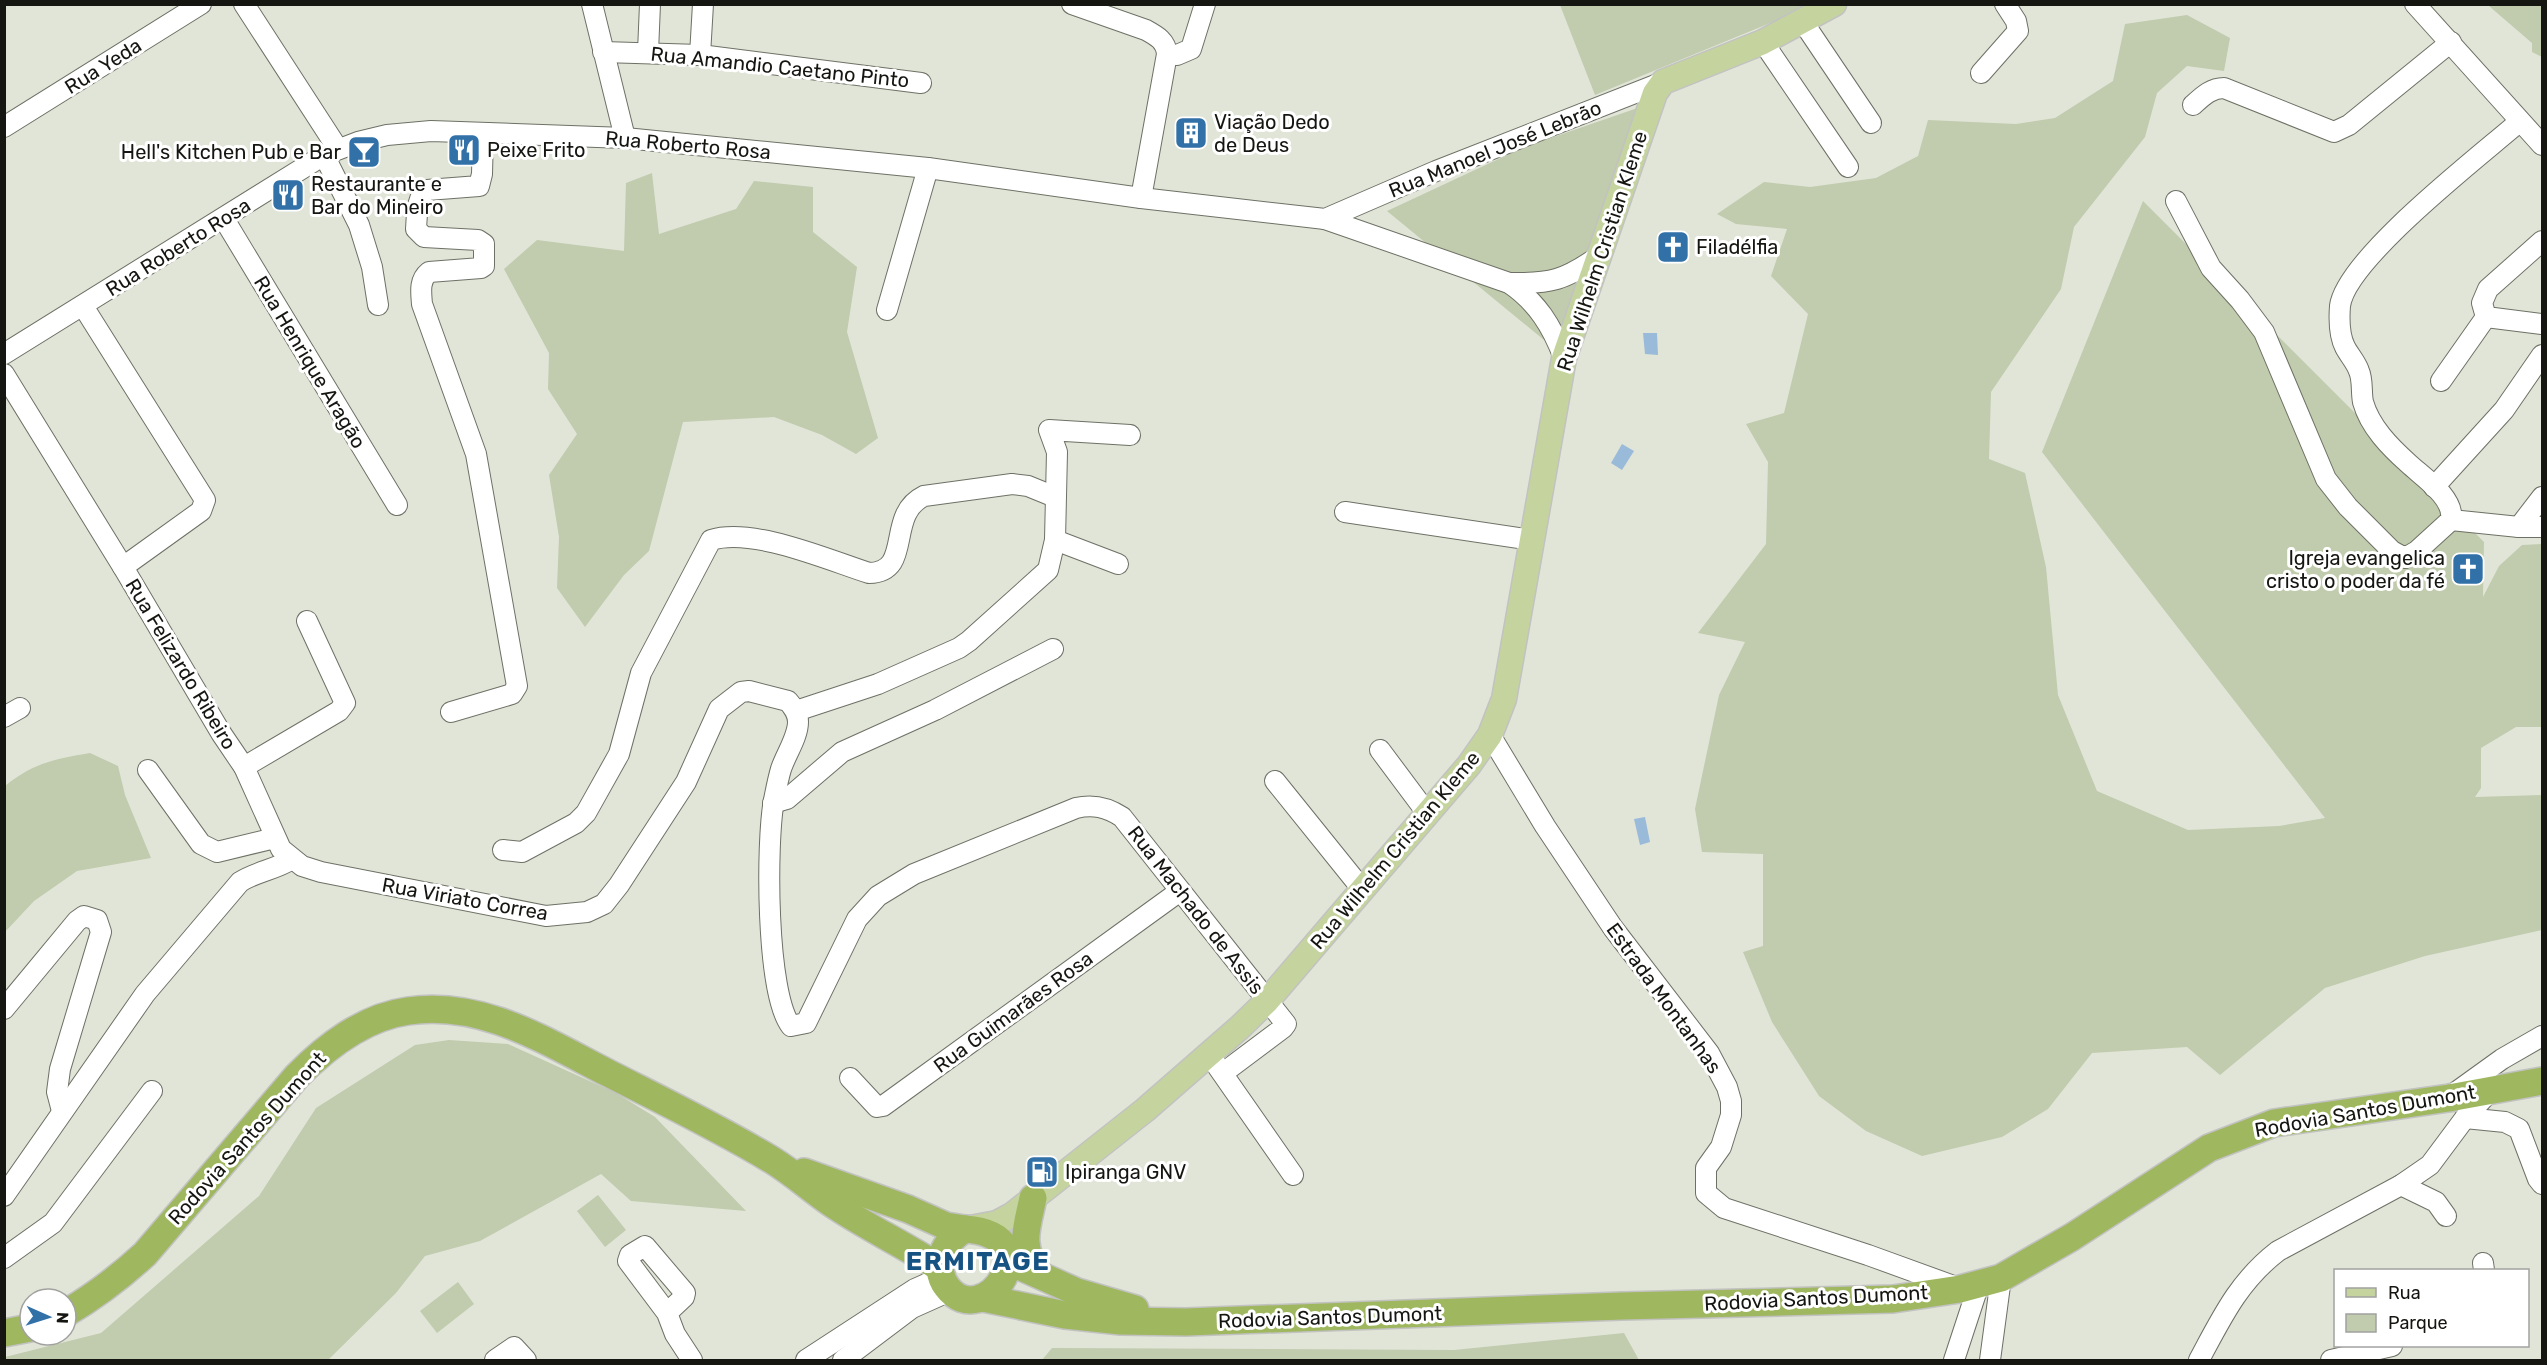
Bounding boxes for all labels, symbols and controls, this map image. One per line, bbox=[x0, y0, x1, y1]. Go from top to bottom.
street label: Rua Yeda bbox=[60, 33, 146, 99]
street label: Rua Amandio Caetano Pinto bbox=[650, 41, 910, 93]
street label: Rua Manoel José Lebrão bbox=[1385, 95, 1605, 203]
place label: Viação Dedo de Deus bbox=[1214, 110, 1330, 157]
building icon: Viação Dedo de Deus bbox=[1173, 115, 1209, 151]
street label: Rua Roberto Rosa bbox=[604, 126, 772, 164]
street label: Rua Wilhelm Cristian Kleme bbox=[1552, 128, 1652, 374]
restaurant icon: Peixe Frito bbox=[446, 132, 482, 168]
bar icon: Hell's Kitchen Pub e Bar bbox=[346, 134, 382, 170]
place label: Peixe Frito bbox=[487, 138, 585, 162]
place label: Hell's Kitchen Pub e Bar bbox=[121, 140, 341, 164]
place label: Restaurante e Bar do Mineiro bbox=[311, 172, 444, 219]
restaurant icon: Restaurante e Bar do Mineiro bbox=[270, 177, 306, 213]
street label: Rua Roberto Rosa bbox=[101, 193, 255, 301]
church icon: Filadélfia bbox=[1655, 229, 1691, 265]
place label: Filadélfia bbox=[1696, 235, 1778, 259]
street label: Rua Henrique Aragão bbox=[249, 271, 371, 453]
place label: Igreja evangelica cristo o poder da fé bbox=[2266, 546, 2445, 593]
church icon: Igreja evangelica cristo o poder da fé bbox=[2450, 551, 2486, 587]
street label: Rua Felizardo Ribeiro bbox=[120, 574, 242, 754]
street label: Rua Wilhelm Cristian Kleme bbox=[1305, 746, 1485, 954]
street label: Rua Machado de Assis bbox=[1123, 821, 1269, 999]
street label: Rua Viriato Correa bbox=[380, 873, 550, 925]
street label: Estrada Montanhas bbox=[1601, 918, 1727, 1078]
street label: Rua Guimarães Rosa bbox=[929, 946, 1097, 1078]
street label: Rodovia Santos Dumont bbox=[163, 1047, 331, 1229]
street label: Rodovia Santos Dumont bbox=[2253, 1080, 2478, 1142]
fuel station icon: Ipiranga GNV bbox=[1024, 1154, 1060, 1190]
place label: Ipiranga GNV bbox=[1065, 1160, 1186, 1184]
district label: ERMITAGE bbox=[906, 1246, 1050, 1277]
legend bbox=[2334, 1269, 2529, 1347]
street label: Rodovia Santos Dumont bbox=[1703, 1280, 1929, 1316]
text: Rua bbox=[2388, 1282, 2421, 1304]
north arrow bbox=[18, 1287, 78, 1347]
street label: Rodovia Santos Dumont bbox=[1218, 1301, 1443, 1333]
text: N bbox=[53, 1312, 72, 1324]
text: Parque bbox=[2388, 1312, 2448, 1334]

